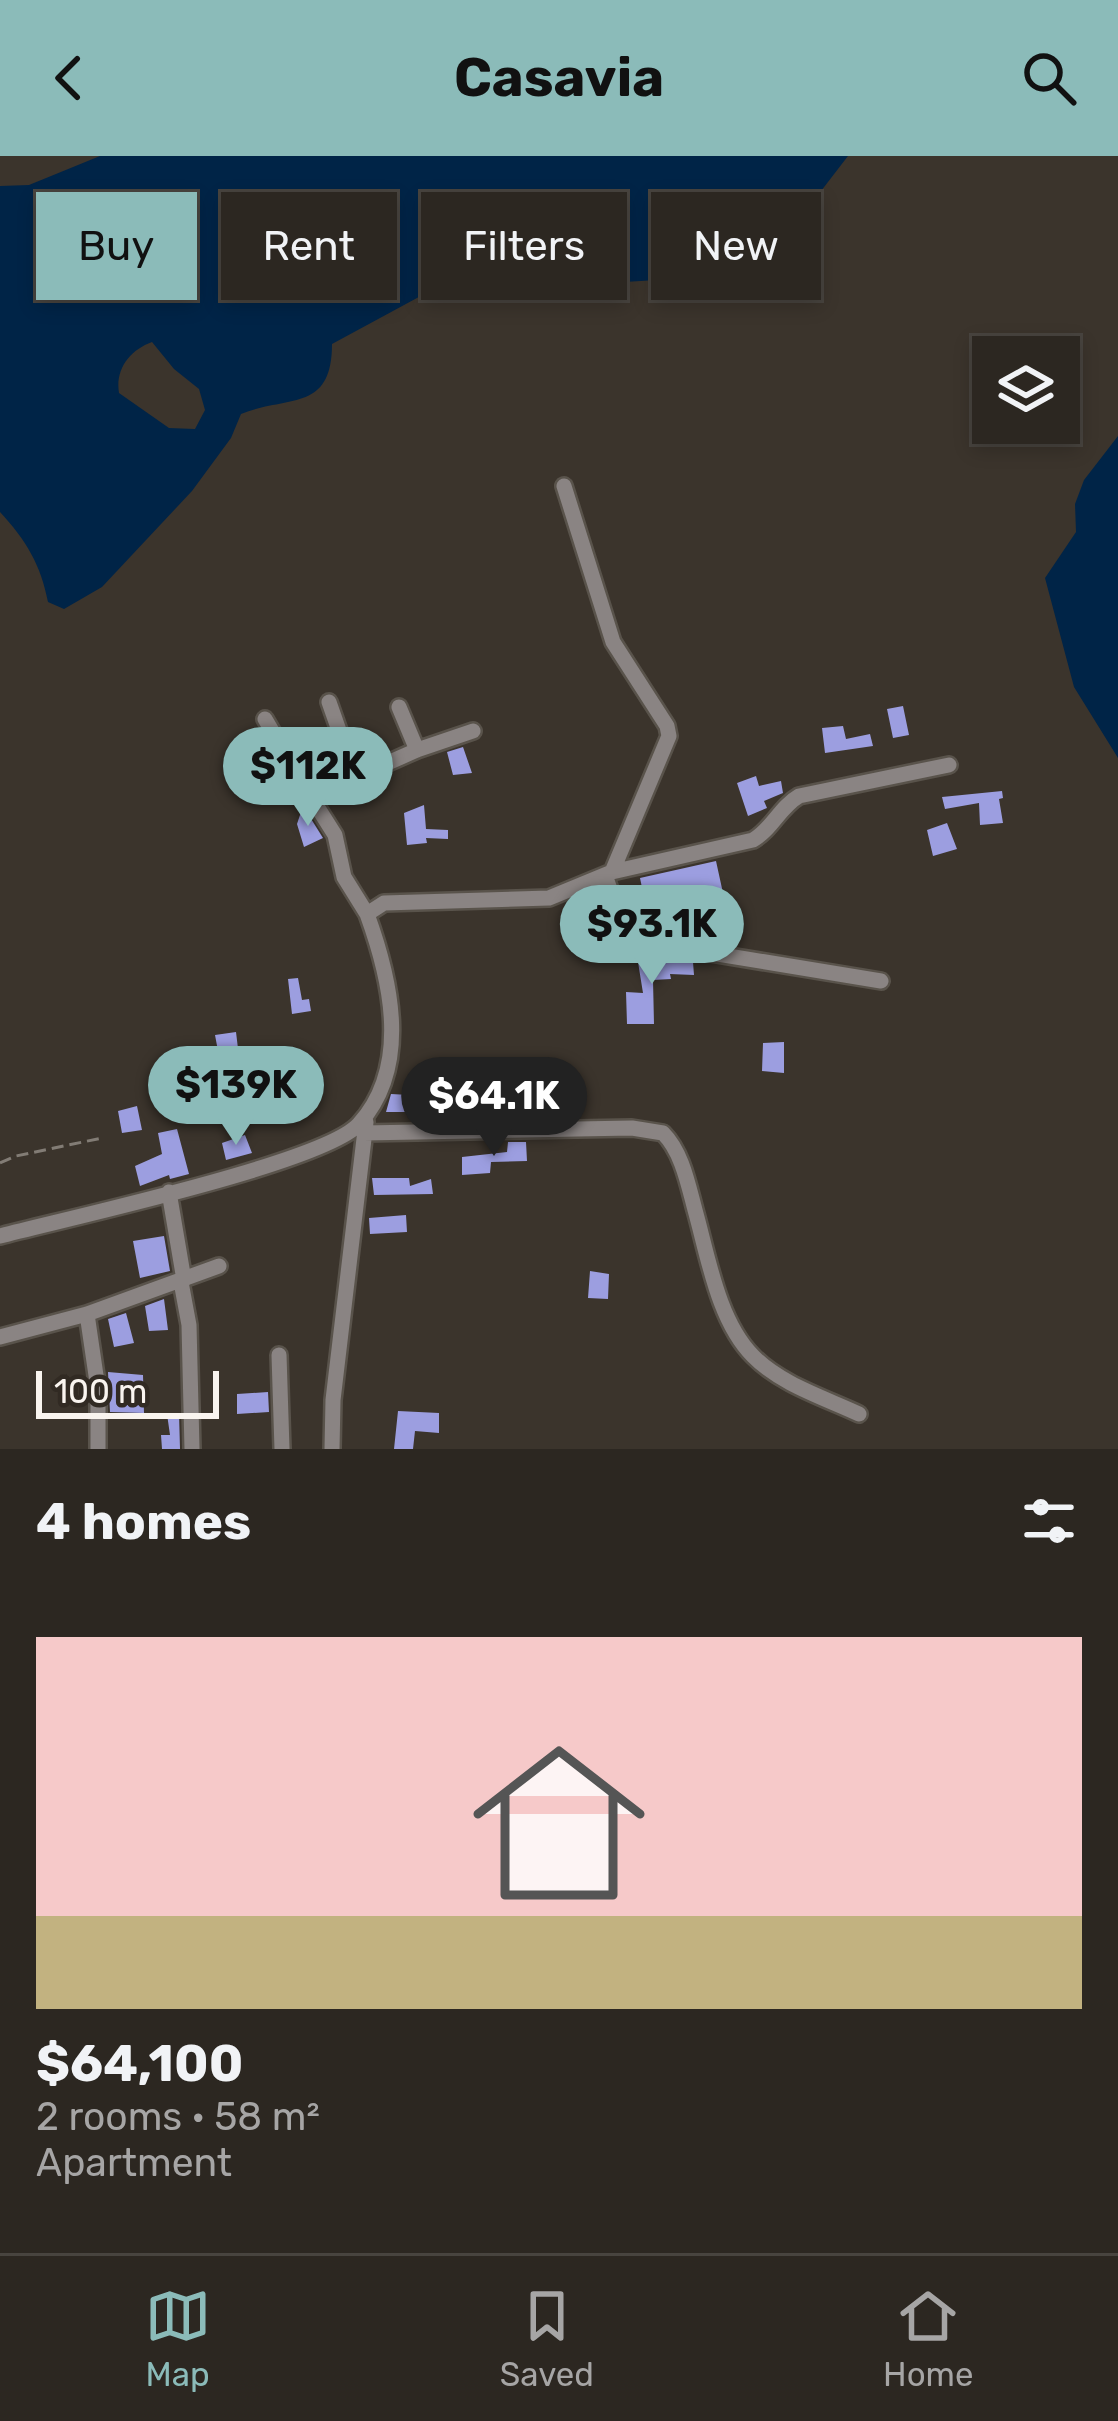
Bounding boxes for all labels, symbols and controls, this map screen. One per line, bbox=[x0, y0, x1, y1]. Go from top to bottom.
icon: back bbox=[36, 45, 102, 111]
icon: search bbox=[1016, 45, 1082, 111]
text: Casavia bbox=[454, 46, 664, 110]
chip: Buy bbox=[36, 192, 197, 300]
chip: Rent bbox=[221, 192, 397, 300]
chip: Filters bbox=[421, 192, 627, 300]
chip: New bbox=[651, 192, 821, 300]
map controls bbox=[972, 336, 1080, 444]
button: layers bbox=[972, 336, 1080, 444]
pin: $112K bbox=[224, 727, 392, 829]
text: $112K bbox=[250, 743, 366, 789]
pin: $93.1K bbox=[554, 885, 750, 987]
text: $93.1K bbox=[587, 901, 717, 947]
pin: $139K bbox=[152, 1046, 320, 1148]
pin: $64.1K bbox=[396, 1057, 592, 1159]
text: $139K bbox=[175, 1062, 297, 1108]
text: $64.1K bbox=[428, 1073, 560, 1119]
scale bar bbox=[36, 1365, 219, 1418]
text: 100 m bbox=[54, 1372, 147, 1411]
icon: filters bbox=[1016, 1488, 1082, 1554]
text: 4 homes bbox=[36, 1491, 251, 1552]
icon: home bbox=[451, 1715, 667, 1931]
text: $64,100 bbox=[36, 2033, 243, 2094]
text: 2 rooms · 58 m² bbox=[36, 2094, 320, 2140]
text: Apartment bbox=[36, 2140, 232, 2186]
tab: Map bbox=[145, 2283, 211, 2394]
tab: Saved bbox=[500, 2283, 594, 2394]
tab: Home bbox=[883, 2283, 973, 2394]

